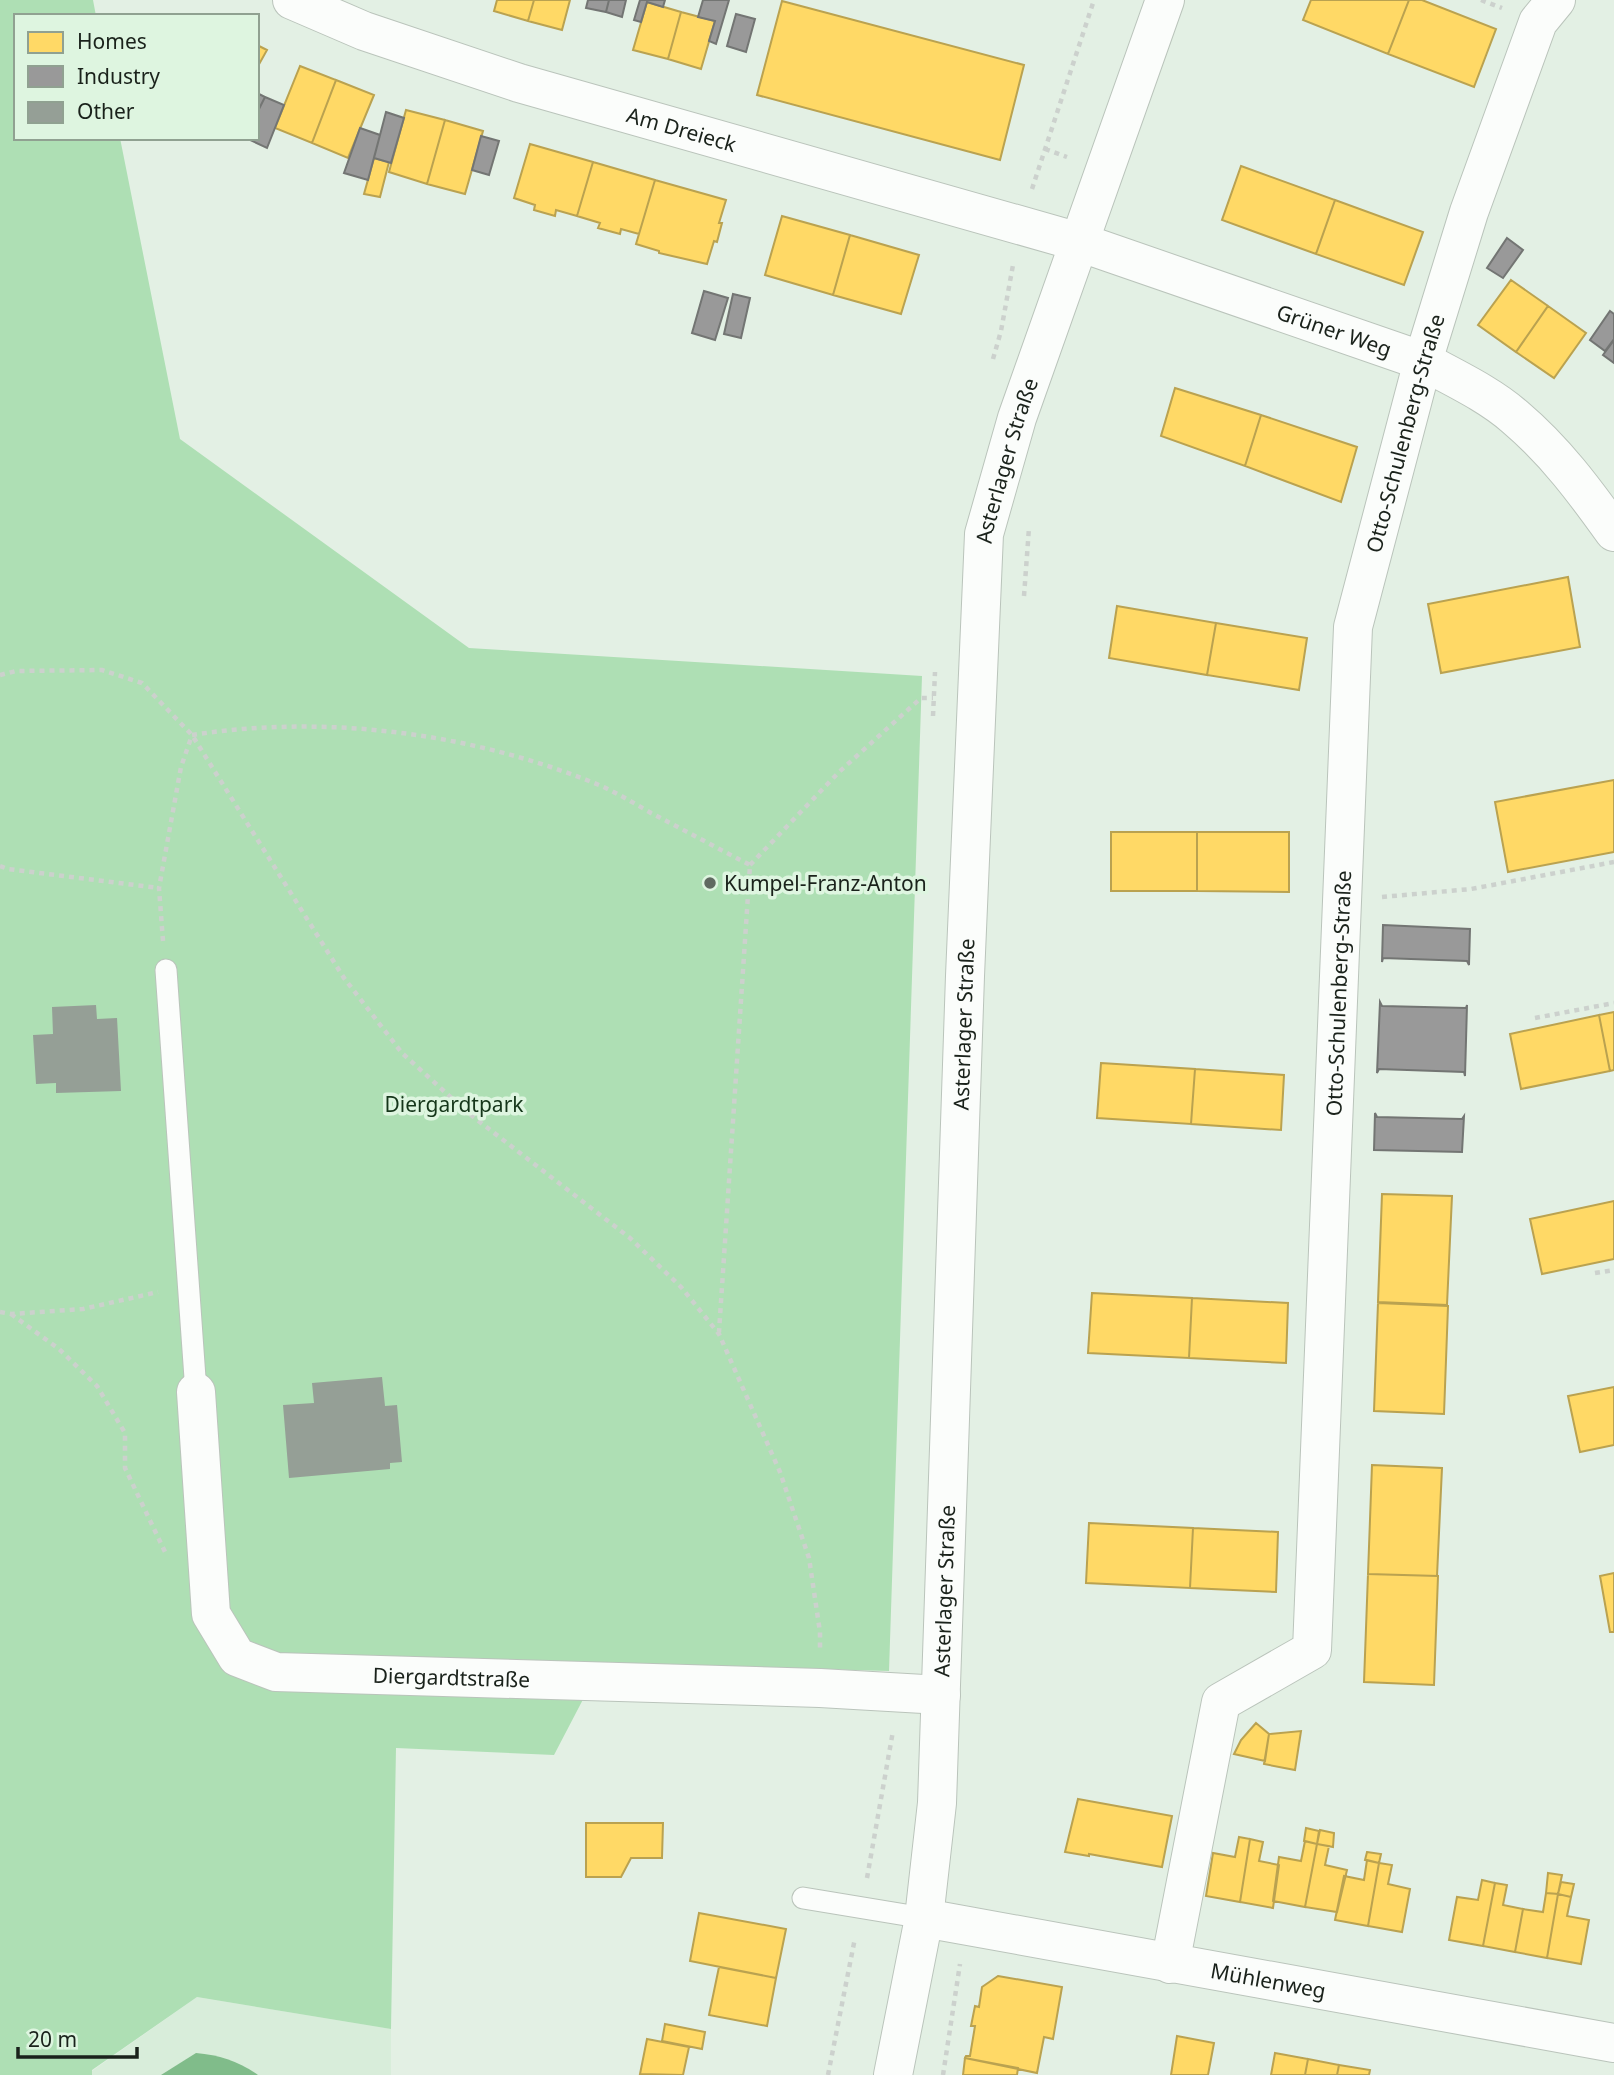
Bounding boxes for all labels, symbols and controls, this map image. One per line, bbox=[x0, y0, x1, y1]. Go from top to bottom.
legend bbox=[14, 14, 259, 140]
text: Homes bbox=[77, 27, 147, 55]
text: Industry bbox=[77, 62, 160, 90]
text: Other bbox=[77, 97, 135, 125]
street label: Am Dreieck bbox=[624, 100, 740, 158]
street label: Grüner Weg bbox=[1273, 297, 1395, 363]
street label: Otto-Schulenberg-Straße bbox=[1359, 311, 1451, 556]
street label: Asterlager Straße bbox=[970, 374, 1044, 544]
place label: Kumpel-Franz-Anton bbox=[724, 869, 927, 897]
street label: Otto-Schulenberg-Straße bbox=[1319, 870, 1357, 1117]
marker: Kumpel-Franz-Anton bbox=[702, 875, 718, 891]
street label: Asterlager Straße bbox=[946, 938, 981, 1111]
park label: Diergardtpark bbox=[384, 1090, 524, 1118]
street label: Asterlager Straße bbox=[927, 1504, 961, 1677]
street label: Diergardtstraße bbox=[372, 1661, 530, 1693]
street label: Mühlenweg bbox=[1209, 1956, 1328, 2005]
scale bar bbox=[18, 2016, 136, 2060]
text: 20 m bbox=[28, 2025, 77, 2053]

